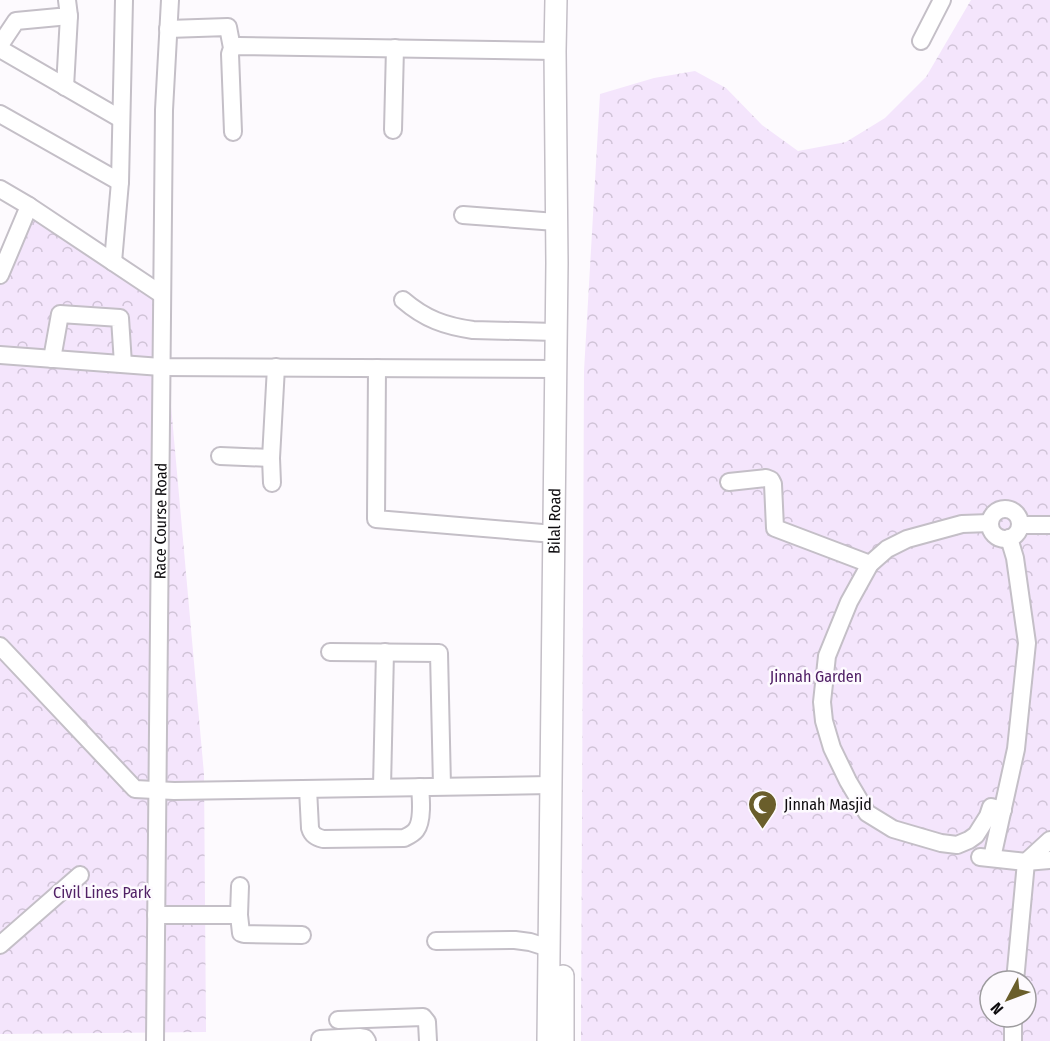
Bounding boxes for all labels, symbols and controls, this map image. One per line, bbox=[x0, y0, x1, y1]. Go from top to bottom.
street label: Race Course Road bbox=[150, 463, 171, 579]
street label: Bilal Road bbox=[545, 488, 564, 554]
park label: Jinnah Garden bbox=[770, 667, 862, 686]
mosque icon: Jinnah Masjid bbox=[747, 788, 779, 830]
place label: Jinnah Masjid bbox=[784, 795, 872, 814]
park label: Civil Lines Park bbox=[53, 883, 151, 902]
north arrow bbox=[978, 969, 1038, 1029]
text: N bbox=[987, 999, 1007, 1018]

